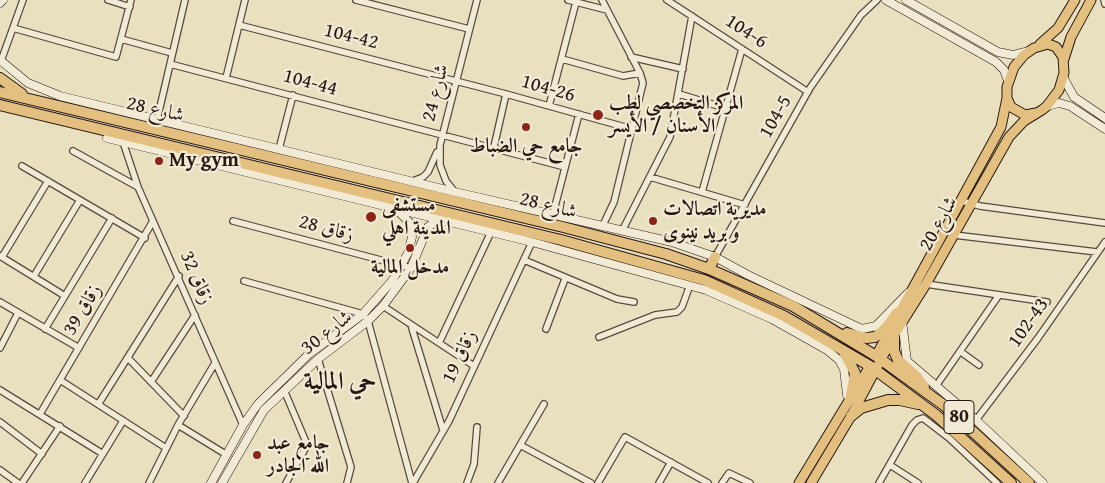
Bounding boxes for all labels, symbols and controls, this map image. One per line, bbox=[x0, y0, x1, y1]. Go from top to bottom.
street label: 104-6 bbox=[720, 10, 772, 54]
street label: 104-42 bbox=[321, 19, 381, 55]
street label: شارع 24 bbox=[417, 62, 455, 124]
street label: 104-44 bbox=[280, 64, 340, 102]
street label: 104-26 bbox=[518, 70, 578, 108]
street label: 104-5 bbox=[755, 91, 797, 143]
street label: شارع 28 bbox=[124, 92, 186, 128]
place label: المركز التخصصي لطب الأسنان / الأيسر bbox=[609, 92, 743, 139]
marker: المركز التخصصي لطب الأسنان / الأيسر bbox=[591, 108, 605, 122]
marker: جامع حي الضباط bbox=[520, 121, 532, 133]
place label: جامع حي الضباط bbox=[470, 135, 582, 159]
place label: My gym bbox=[169, 149, 239, 173]
marker: My gym bbox=[153, 155, 165, 167]
street label: شارع 28 bbox=[517, 187, 579, 225]
street label: شارع 20 bbox=[914, 193, 964, 255]
place label: مستشفى المدينة اهلي bbox=[382, 194, 451, 241]
place label: مديرية اتصالات و بريد نينوى bbox=[663, 198, 767, 245]
street label: زقاق 28 bbox=[296, 210, 356, 248]
marker: مستشفى المدينة اهلي bbox=[364, 210, 378, 224]
marker: مديرية اتصالات و بريد نينوى bbox=[647, 215, 659, 227]
marker: مدخل المالية bbox=[404, 242, 416, 254]
street label: زقاق 32 bbox=[174, 248, 218, 308]
place label: مدخل المالية bbox=[371, 256, 449, 280]
street label: زقاق 39 bbox=[58, 280, 108, 340]
street label: 102-43 bbox=[1003, 294, 1055, 352]
street label: شارع 30 bbox=[297, 306, 357, 360]
street label: زقاق 19 bbox=[437, 327, 483, 387]
district label: حي المالية bbox=[304, 368, 376, 398]
road number: 80 bbox=[944, 401, 974, 434]
place label: جامع عبد الله الجادر bbox=[267, 432, 330, 479]
marker: جامع عبد الله الجادر bbox=[251, 449, 263, 461]

